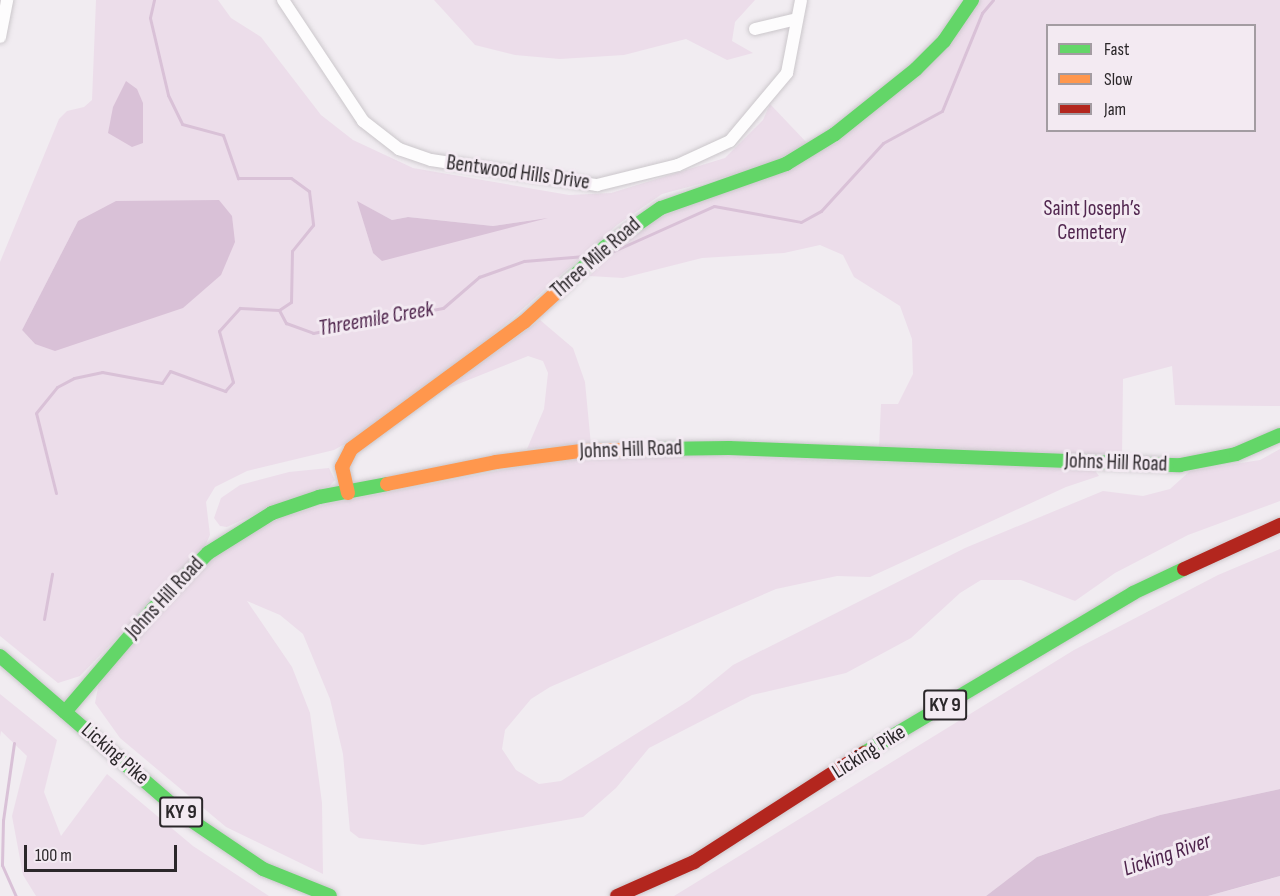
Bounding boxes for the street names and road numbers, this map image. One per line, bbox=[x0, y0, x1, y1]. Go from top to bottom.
street label: Bentwood Hills Drive bbox=[445, 150, 591, 196]
street label: Three Mile Road bbox=[546, 212, 646, 304]
street label: Johns Hill Road bbox=[579, 436, 683, 464]
street label: Johns Hill Road bbox=[1064, 449, 1168, 477]
street label: Johns Hill Road bbox=[121, 552, 209, 644]
road number: KY 9 bbox=[922, 688, 968, 722]
street label: Licking Pike bbox=[76, 718, 154, 790]
street label: Licking Pike bbox=[828, 720, 910, 784]
road number: KY 9 bbox=[158, 795, 204, 829]

